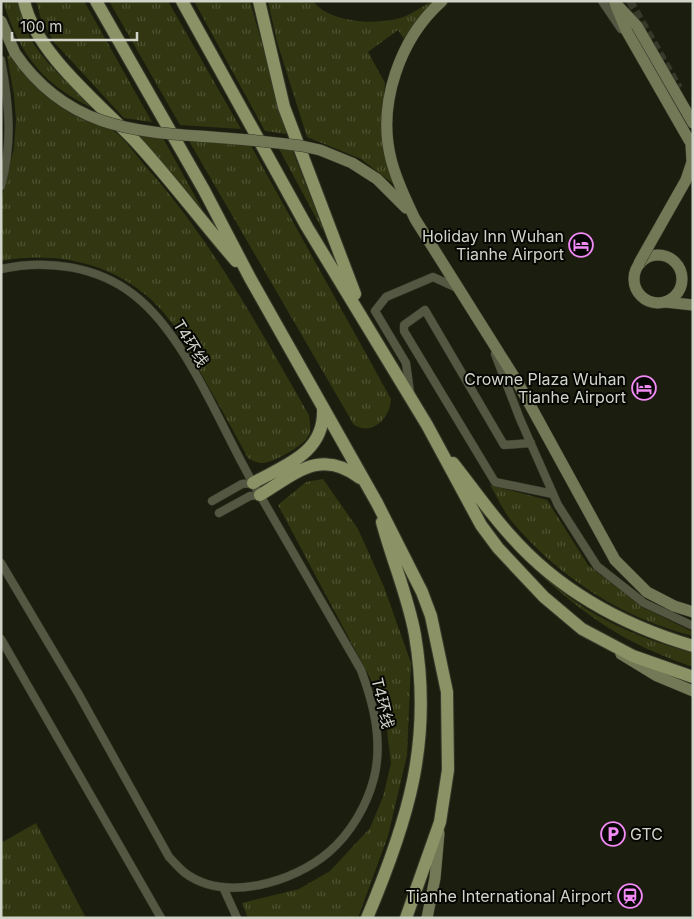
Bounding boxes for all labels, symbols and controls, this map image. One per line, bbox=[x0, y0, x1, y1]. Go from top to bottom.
scale bar bbox=[12, 10, 138, 42]
text: 100 m bbox=[20, 17, 62, 36]
place label: Holiday Inn Wuhan Tianhe Airport bbox=[422, 226, 564, 264]
hotel icon: Holiday Inn Wuhan Tianhe Airport bbox=[568, 232, 594, 258]
street label: T4环线 bbox=[169, 316, 213, 370]
place label: Crowne Plaza Wuhan Tianhe Airport bbox=[464, 369, 626, 407]
hotel icon: Crowne Plaza Wuhan Tianhe Airport bbox=[631, 375, 657, 401]
street label: T4环线 bbox=[367, 676, 399, 730]
parking icon: GTC bbox=[600, 821, 626, 847]
place label: GTC bbox=[630, 824, 663, 844]
station icon: Tianhe International Airport bbox=[617, 883, 643, 909]
place label: Tianhe International Airport bbox=[406, 886, 612, 906]

